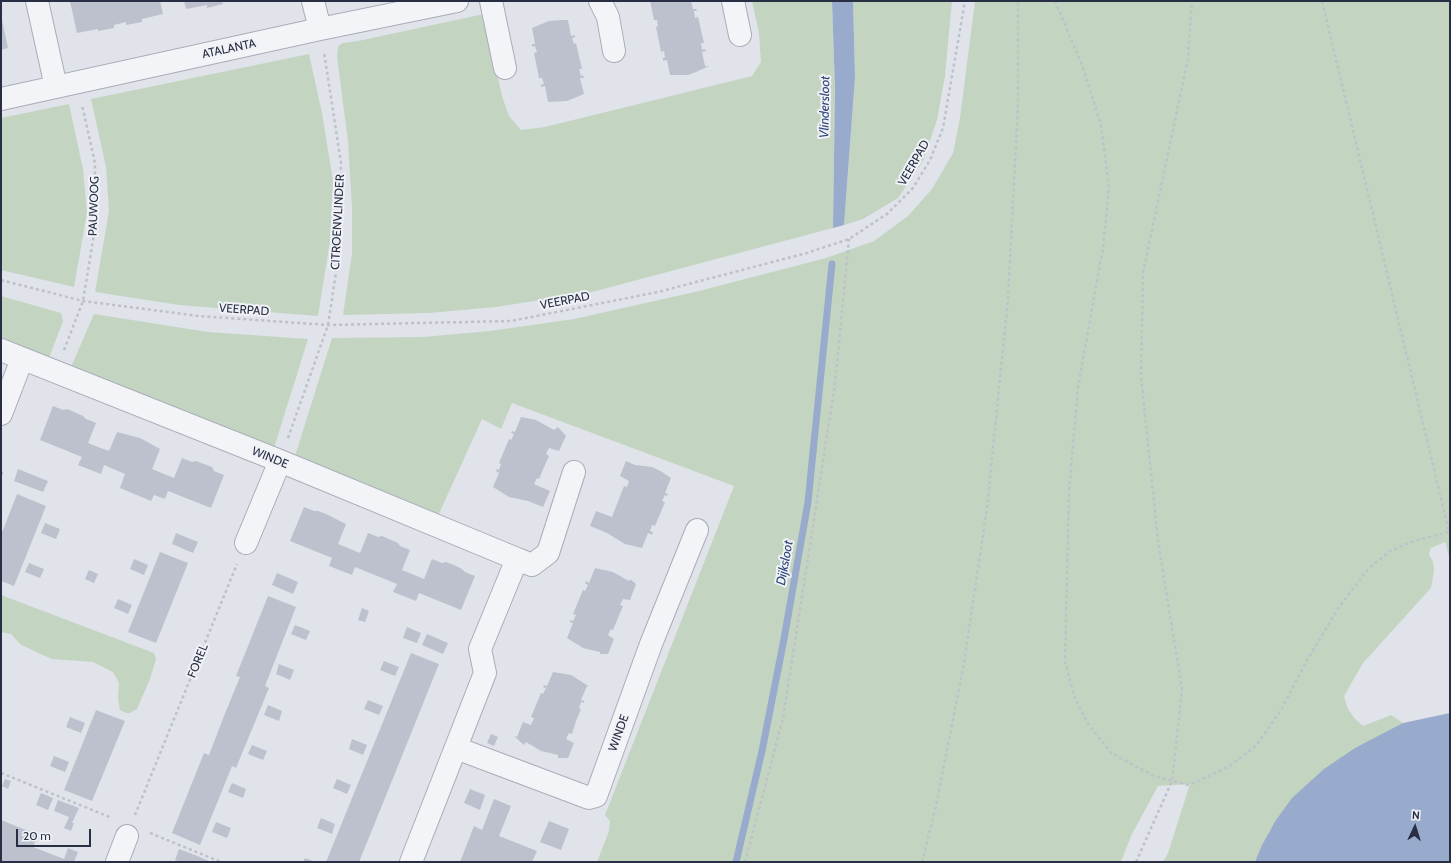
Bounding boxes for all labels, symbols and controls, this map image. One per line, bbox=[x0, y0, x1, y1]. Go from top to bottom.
street label: ATALANTA bbox=[201, 36, 257, 62]
water label: Vlindersloot bbox=[817, 76, 833, 138]
street label: VEERPAD bbox=[895, 138, 933, 188]
street label: CITROENVLINDER bbox=[328, 174, 348, 270]
street label: PAUWOOG bbox=[86, 176, 102, 236]
street label: VEERPAD bbox=[539, 289, 591, 313]
street label: VEERPAD bbox=[218, 301, 270, 319]
street label: WINDE bbox=[250, 444, 290, 472]
water label: Dijksloot bbox=[773, 539, 797, 587]
street label: FOREL bbox=[185, 642, 211, 680]
street label: WINDE bbox=[606, 713, 632, 753]
north arrow bbox=[1395, 807, 1435, 847]
text: N bbox=[1411, 808, 1420, 822]
scale bar bbox=[18, 821, 93, 847]
text: 20 m bbox=[23, 828, 51, 843]

